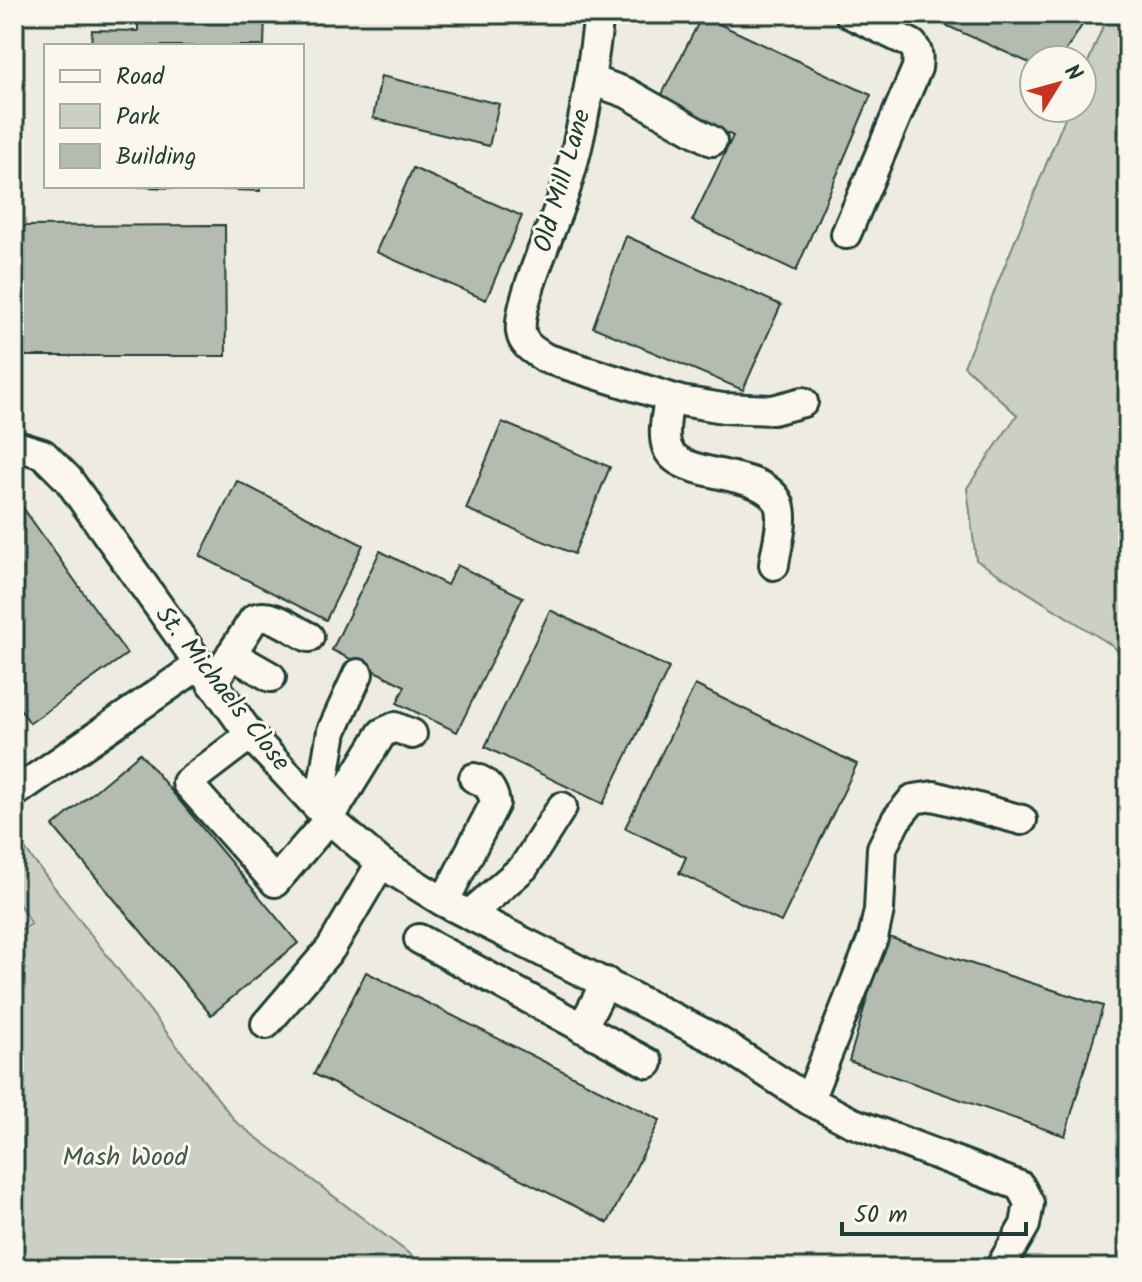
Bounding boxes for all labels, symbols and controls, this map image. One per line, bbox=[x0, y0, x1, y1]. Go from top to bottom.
legend bbox=[44, 44, 304, 188]
north arrow bbox=[1018, 44, 1098, 124]
text: N bbox=[1054, 57, 1090, 90]
text: Road bbox=[116, 58, 165, 97]
text: Park bbox=[116, 98, 160, 137]
street label: Old Mill Lane bbox=[522, 104, 604, 258]
text: Building bbox=[116, 138, 196, 177]
street label: St. Michaels Close bbox=[144, 597, 301, 781]
park label: Mash Wood bbox=[62, 1137, 189, 1179]
scale bar bbox=[842, 1186, 1026, 1236]
text: 50 m bbox=[854, 1196, 908, 1235]

